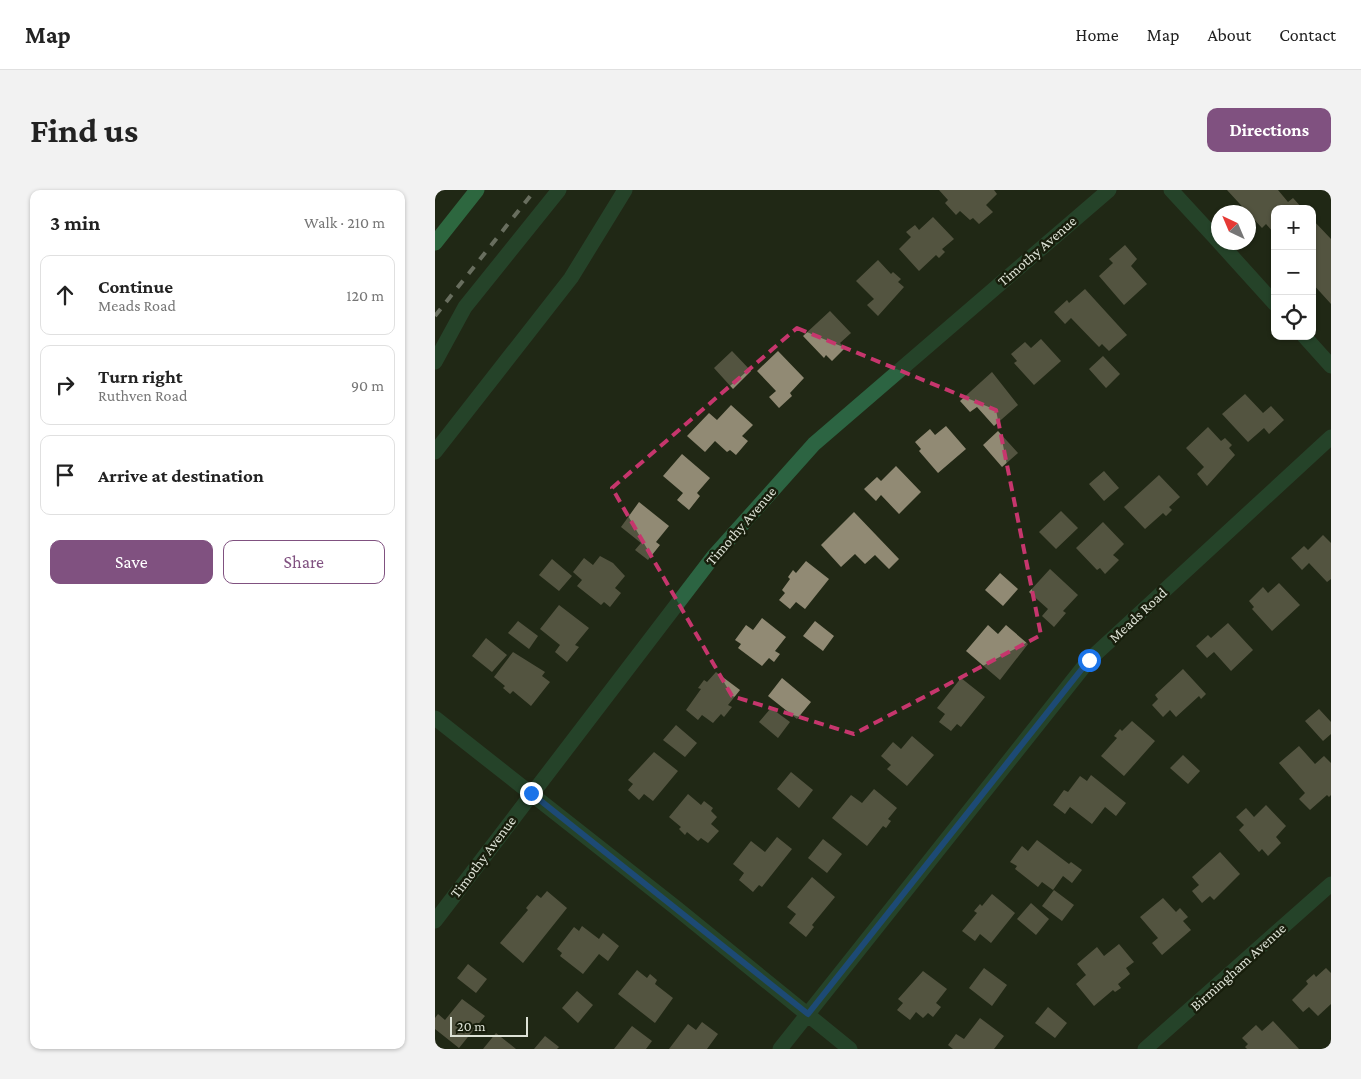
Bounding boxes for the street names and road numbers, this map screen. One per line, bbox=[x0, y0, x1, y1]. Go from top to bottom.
street label: Timothy Avenue bbox=[995, 212, 1080, 290]
street label: Timothy Avenue bbox=[703, 483, 780, 569]
street label: Meads Road bbox=[1106, 584, 1170, 646]
street label: Timothy Avenue bbox=[447, 813, 520, 902]
street label: Birmingham Avenue bbox=[1187, 920, 1290, 1015]

